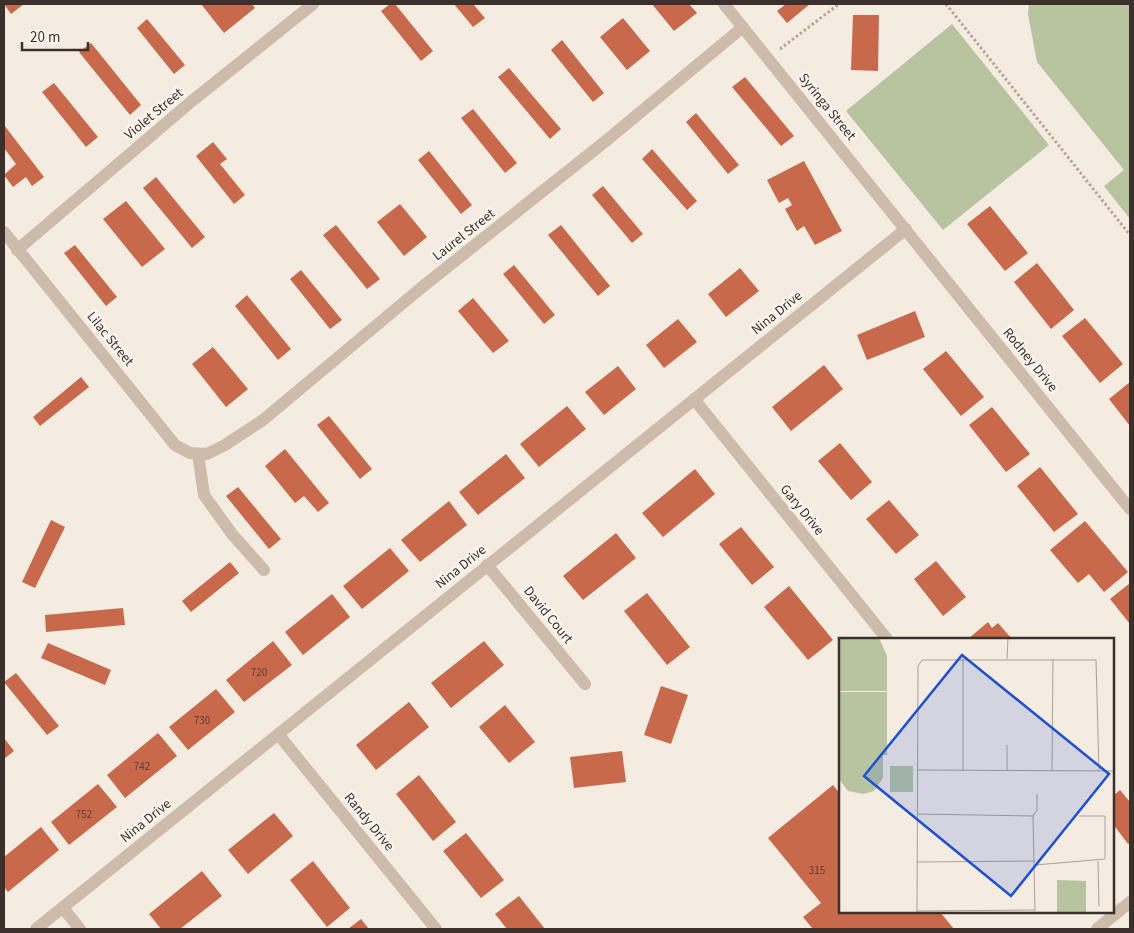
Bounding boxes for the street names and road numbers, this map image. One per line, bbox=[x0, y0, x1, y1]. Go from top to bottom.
street label: Syringa Street bbox=[794, 69, 861, 145]
street label: Violet Street bbox=[120, 83, 188, 145]
street label: Laurel Street bbox=[428, 204, 500, 266]
street label: Nina Drive bbox=[747, 286, 807, 340]
street label: Lilac Street bbox=[82, 307, 138, 371]
street label: Rodney Drive bbox=[998, 324, 1062, 396]
street label: Gary Drive bbox=[775, 480, 829, 540]
street label: Nina Drive bbox=[431, 540, 491, 594]
street label: David Court bbox=[519, 582, 578, 648]
street label: Randy Drive bbox=[339, 788, 399, 856]
street label: Nina Drive bbox=[116, 794, 176, 848]

